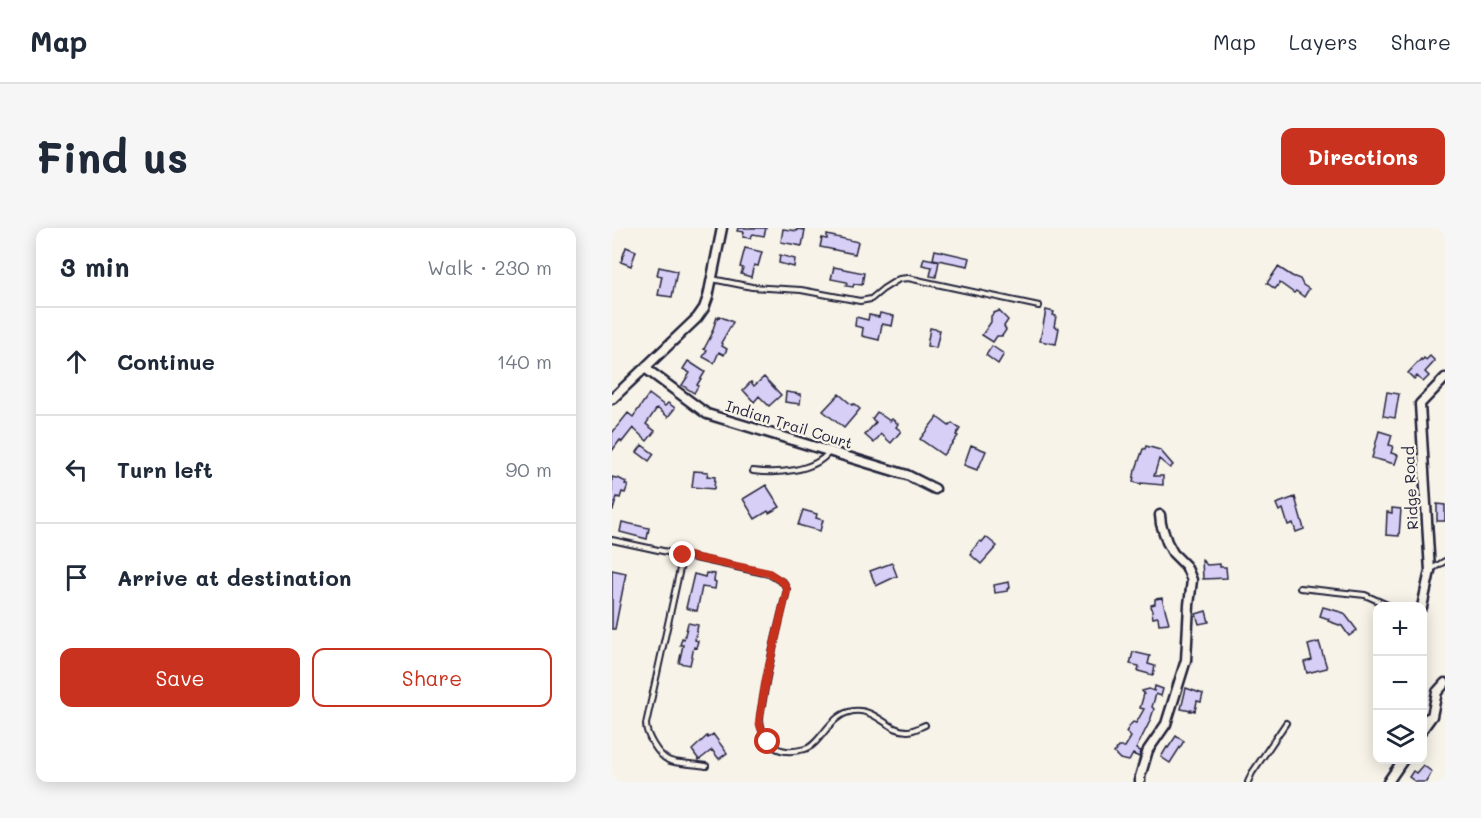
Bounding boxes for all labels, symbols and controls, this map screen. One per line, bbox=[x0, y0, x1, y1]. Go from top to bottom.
text: Map bbox=[30, 23, 87, 59]
text: Map bbox=[1213, 28, 1256, 55]
text: Layers bbox=[1289, 28, 1358, 55]
text: Share bbox=[1391, 28, 1451, 55]
button: Directions bbox=[1281, 128, 1445, 185]
text: Find us bbox=[36, 129, 188, 184]
text: 3 min bbox=[60, 250, 129, 284]
text: Walk · 230 m bbox=[427, 254, 552, 280]
icon: ahead bbox=[60, 345, 93, 378]
text: Continue bbox=[117, 347, 215, 376]
text: 140 m bbox=[497, 348, 552, 374]
street label: Indian Trail Court bbox=[723, 395, 855, 453]
street label: Ridge Road bbox=[1398, 446, 1422, 530]
icon: left bbox=[60, 453, 93, 486]
text: Turn left bbox=[117, 455, 213, 484]
text: 90 m bbox=[506, 456, 552, 482]
route end bbox=[669, 541, 695, 567]
icon: arrive bbox=[60, 561, 93, 594]
text: Arrive at destination bbox=[117, 563, 352, 592]
map controls bbox=[1373, 602, 1427, 764]
button: + bbox=[1373, 602, 1427, 656]
button: Save bbox=[60, 648, 300, 707]
button: Share bbox=[312, 648, 552, 707]
button: − bbox=[1373, 656, 1427, 710]
button: layers bbox=[1373, 710, 1427, 764]
route start bbox=[754, 728, 780, 754]

